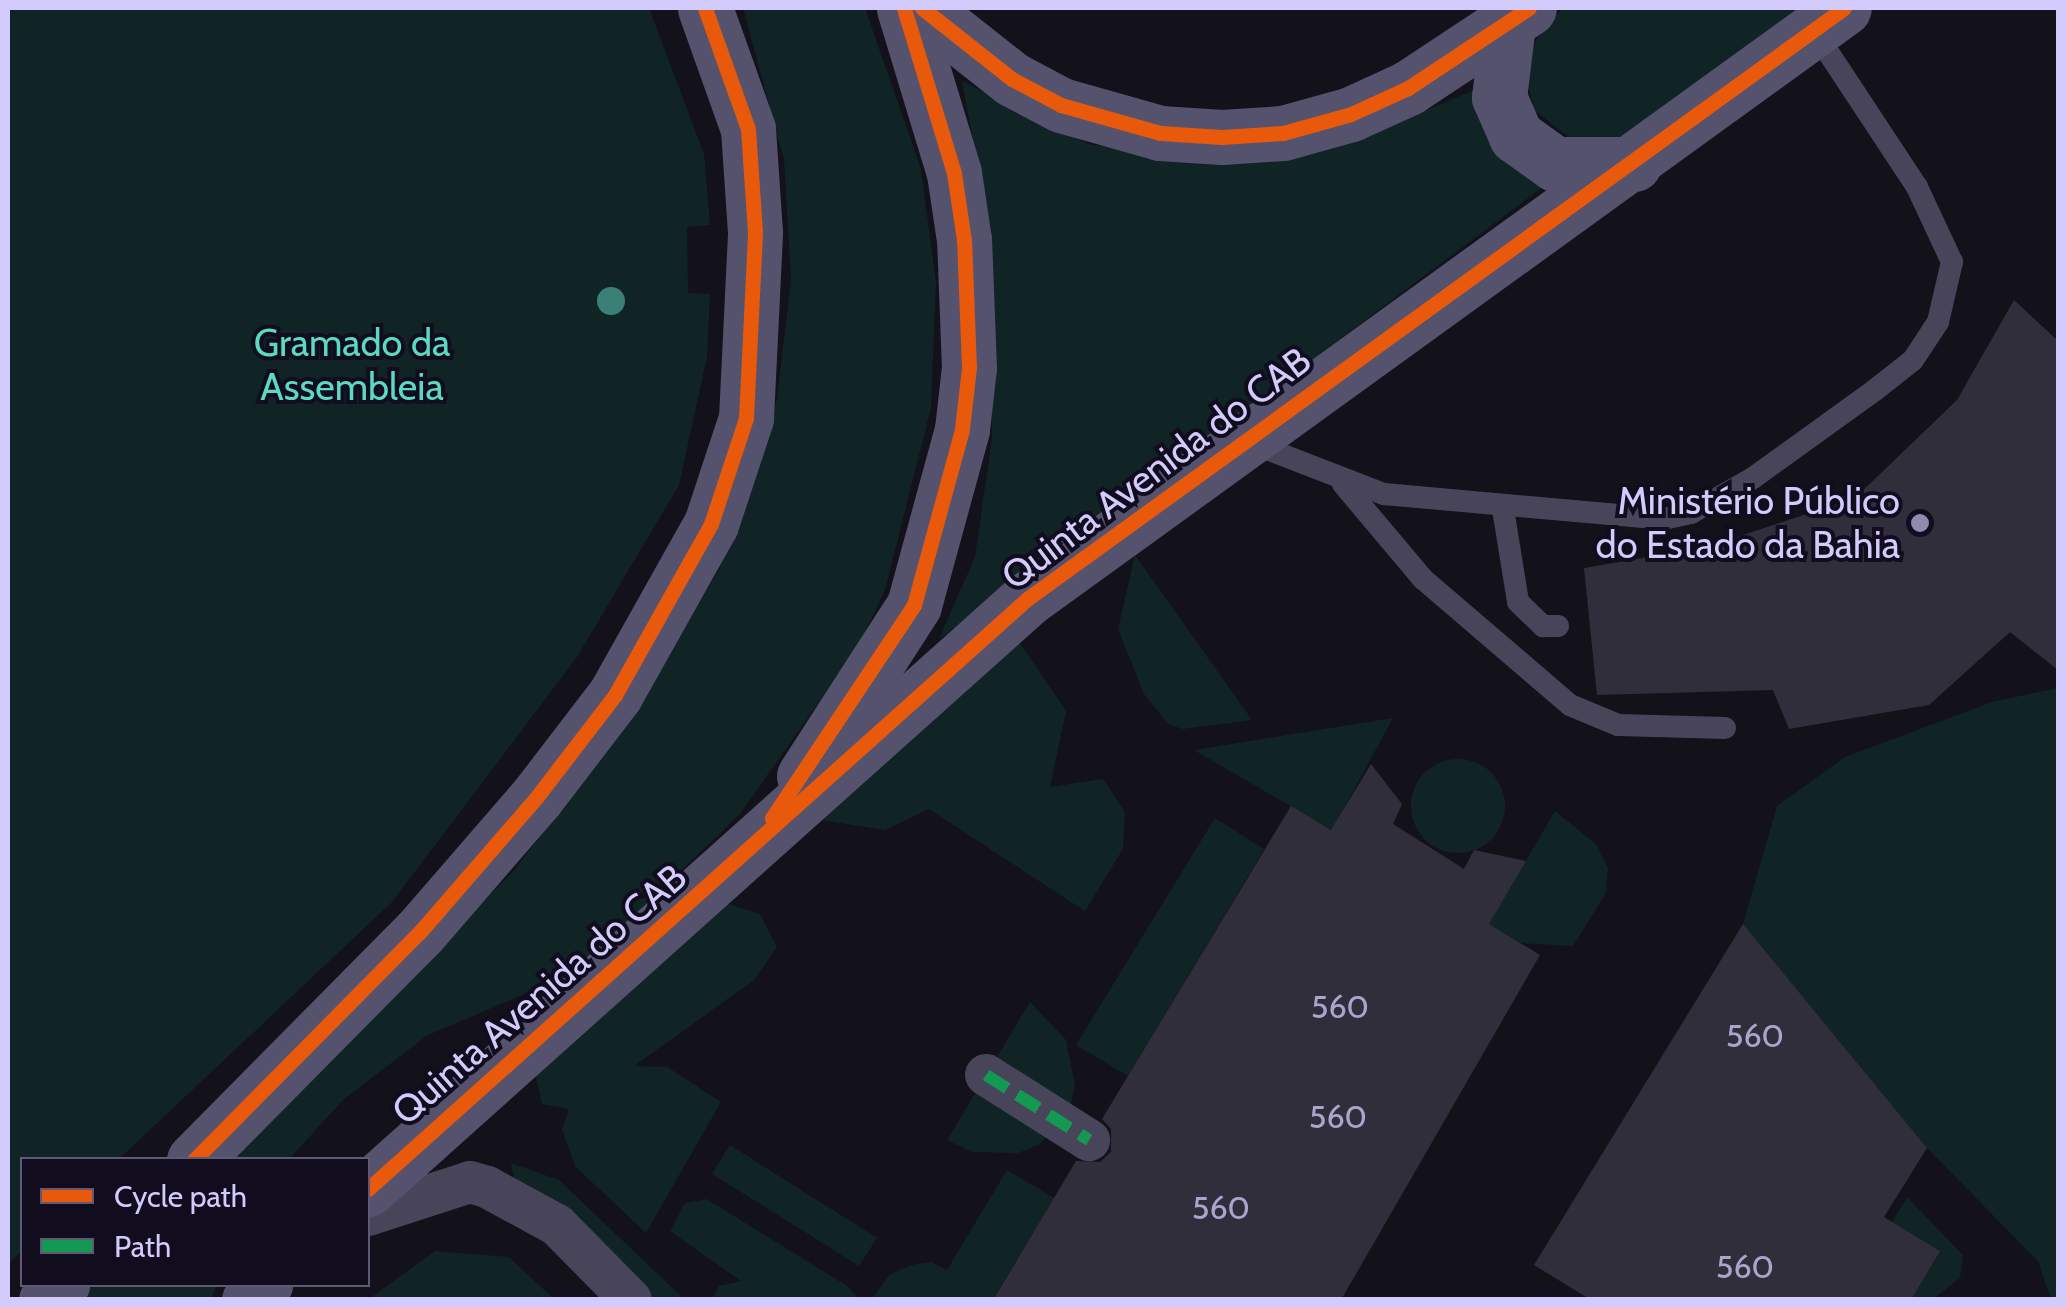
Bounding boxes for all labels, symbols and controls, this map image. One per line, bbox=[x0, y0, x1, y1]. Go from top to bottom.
park label: Gramado da Assembleia bbox=[254, 320, 450, 409]
street label: Quinta Avenida do CAB bbox=[993, 337, 1319, 599]
place label: Ministério Público do Estado da Bahia bbox=[1596, 478, 1900, 568]
marker: Ministério Público do Estado da Bahia bbox=[1909, 512, 1931, 534]
street label: Quinta Avenida do CAB bbox=[383, 854, 695, 1134]
house number: 560 bbox=[1311, 988, 1369, 1026]
house number: 560 bbox=[1726, 1017, 1784, 1055]
house number: 560 bbox=[1309, 1098, 1367, 1136]
legend bbox=[20, 1157, 370, 1287]
text: Cycle path bbox=[114, 1178, 247, 1215]
house number: 560 bbox=[1192, 1189, 1250, 1227]
text: Path bbox=[114, 1228, 171, 1265]
house number: 560 bbox=[1716, 1248, 1774, 1286]

